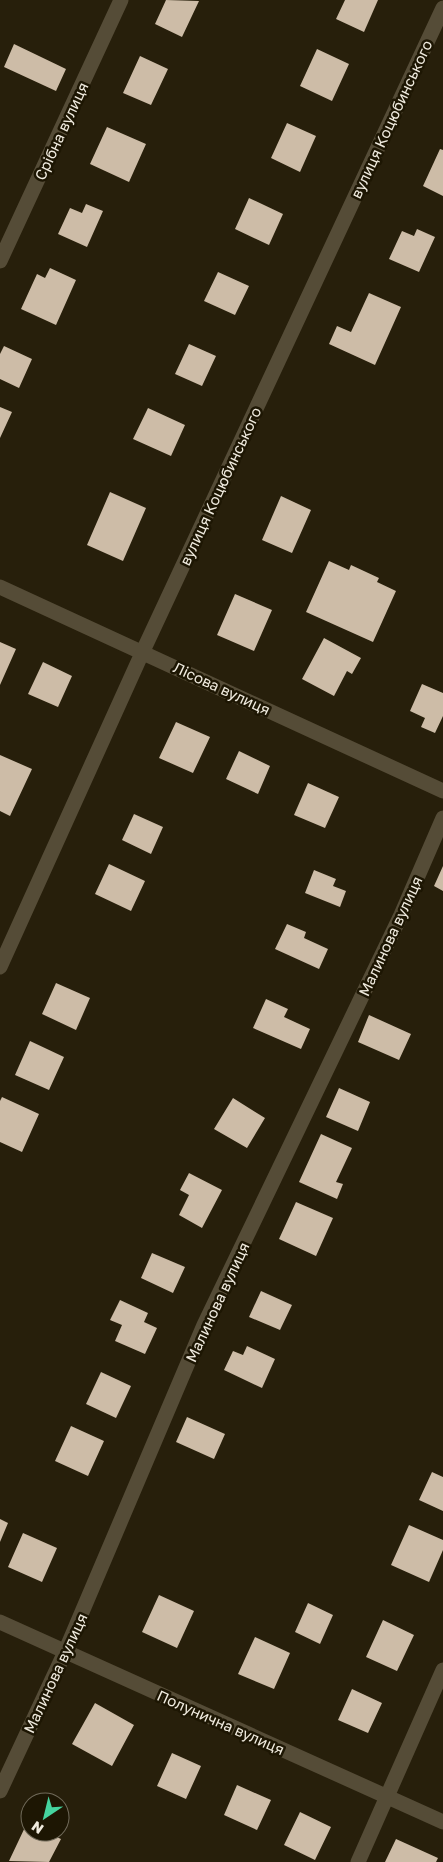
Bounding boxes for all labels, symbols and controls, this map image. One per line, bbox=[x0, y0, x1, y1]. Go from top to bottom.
street label: вулиця Коцюбинського bbox=[346, 37, 436, 201]
street label: Срібна вулиця bbox=[30, 79, 92, 183]
street label: вулиця Коцюбинського bbox=[175, 404, 265, 568]
street label: Лісова вулиця bbox=[171, 658, 273, 718]
street label: Малинова вулиця bbox=[354, 873, 426, 999]
street label: Малинова вулиця bbox=[181, 1239, 253, 1365]
street label: Малинова вулиця bbox=[19, 1610, 91, 1736]
street label: Полунична вулиця bbox=[155, 1686, 287, 1758]
north arrow bbox=[20, 1792, 70, 1842]
text: N bbox=[28, 1818, 46, 1838]

